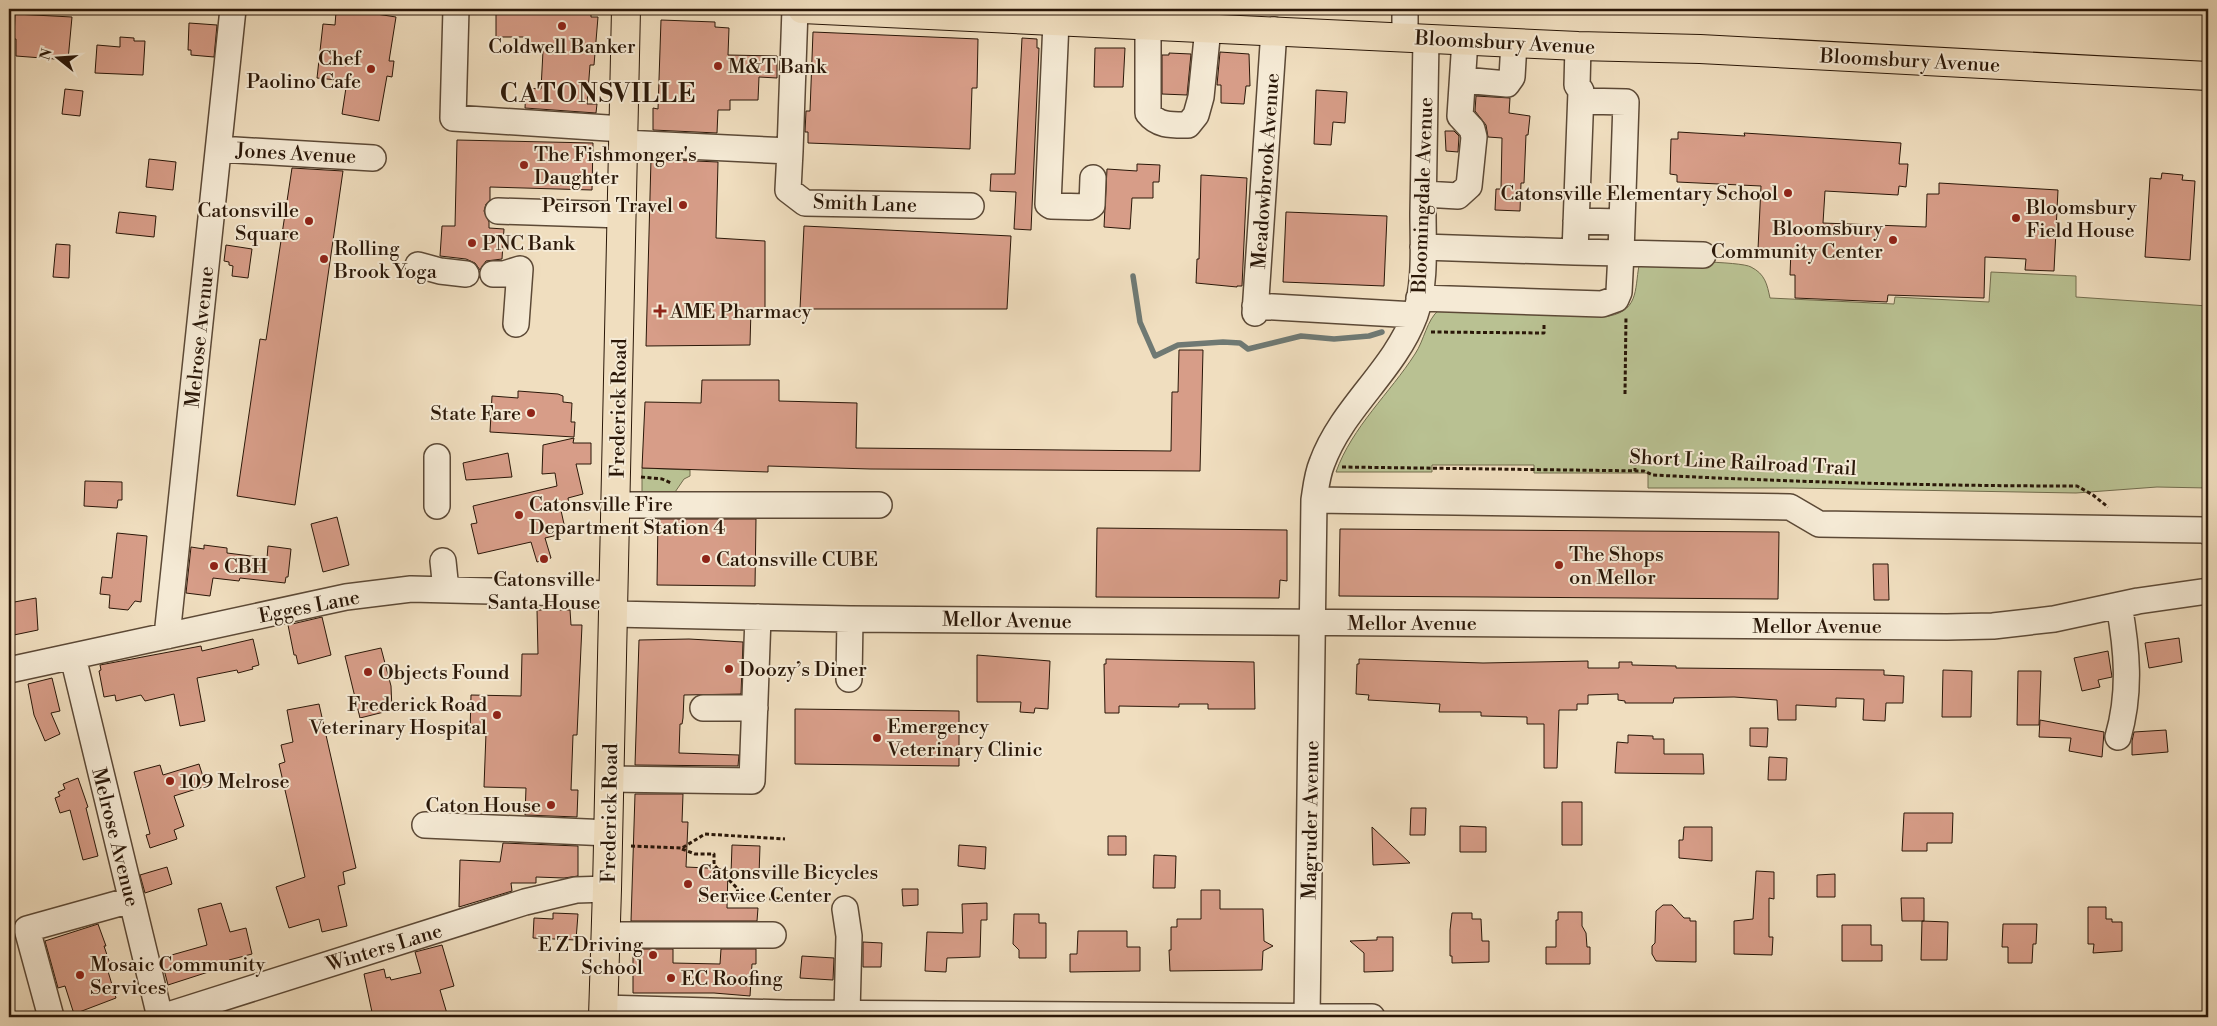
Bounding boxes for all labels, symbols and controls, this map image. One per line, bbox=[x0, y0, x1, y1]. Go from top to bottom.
marker: Coldwell Banker bbox=[556, 20, 568, 32]
street label: Bloomsbury Avenue bbox=[1413, 26, 1596, 61]
north arrow bbox=[32, 32, 82, 82]
place label: Coldwell Banker bbox=[488, 35, 636, 60]
street label: Bloomsbury Avenue bbox=[1818, 44, 2001, 79]
text: N bbox=[36, 47, 57, 62]
place label: Chef Paolino Cafe bbox=[246, 47, 362, 95]
place label: M&T Bank bbox=[728, 55, 828, 80]
marker: M&T Bank bbox=[712, 60, 724, 72]
marker: Chef Paolino Cafe bbox=[365, 63, 377, 75]
street label: Meadowbrook Avenue bbox=[1247, 72, 1286, 270]
district label: CATONSVILLE bbox=[500, 79, 696, 110]
street label: Bloomingdale Avenue bbox=[1408, 96, 1439, 295]
street label: Jones Avenue bbox=[234, 139, 357, 170]
place label: The Fishmonger's Daughter bbox=[534, 143, 697, 191]
marker: The Fishmonger's Daughter bbox=[518, 159, 530, 171]
place label: Catonsville Elementary School bbox=[1501, 182, 1778, 207]
marker: Catonsville Elementary School bbox=[1782, 187, 1794, 199]
street label: Smith Lane bbox=[812, 190, 917, 219]
place label: Peirson Travel bbox=[542, 194, 673, 219]
place label: Bloomsbury Field House bbox=[2025, 196, 2137, 244]
place label: Catonsville Square bbox=[197, 199, 299, 247]
marker: Peirson Travel bbox=[677, 199, 689, 211]
marker: Bloomsbury Field House bbox=[2010, 212, 2022, 224]
marker: Catonsville Square bbox=[303, 215, 315, 227]
place label: Bloomsbury Community Center bbox=[1711, 217, 1883, 265]
place label: PNC Bank bbox=[482, 232, 576, 257]
marker: Bloomsbury Community Center bbox=[1887, 234, 1899, 246]
place label: Rolling Brook Yoga bbox=[333, 237, 438, 285]
marker: PNC Bank bbox=[466, 237, 478, 249]
marker: Rolling Brook Yoga bbox=[318, 253, 330, 265]
street label: Melrose Avenue bbox=[181, 265, 220, 409]
place label: AME Pharmacy bbox=[669, 300, 812, 325]
marker: AME Pharmacy bbox=[654, 305, 666, 317]
street label: Frederick Road bbox=[606, 337, 633, 478]
place label: State Fare bbox=[430, 402, 521, 427]
marker: State Fare bbox=[525, 407, 537, 419]
street label: Short Line Railroad Trail bbox=[1629, 445, 1857, 482]
place label: Catonsville Fire Department Station 4 bbox=[529, 493, 725, 541]
marker: Catonsville Fire Department Station 4 bbox=[513, 509, 525, 521]
place label: The Shops on Mellor bbox=[1569, 543, 1664, 591]
place label: Catonsville CUBE bbox=[716, 548, 878, 573]
marker: Catonsville Santa House bbox=[538, 553, 550, 565]
marker: Catonsville CUBE bbox=[700, 553, 712, 565]
place label: CBH bbox=[224, 555, 268, 580]
marker: The Shops on Mellor bbox=[1553, 559, 1565, 571]
marker: CBH bbox=[208, 560, 220, 572]
place label: Catonsville Santa House bbox=[488, 568, 600, 616]
street label: Egges Lane bbox=[257, 585, 362, 630]
street label: Mellor Avenue bbox=[942, 608, 1072, 635]
street label: Mellor Avenue bbox=[1347, 612, 1477, 637]
street label: Mellor Avenue bbox=[1752, 615, 1882, 640]
place label: Doozy’s Diner bbox=[739, 658, 867, 683]
place label: Objects Found bbox=[378, 661, 510, 686]
marker: Doozy’s Diner bbox=[723, 663, 735, 675]
marker: Objects Found bbox=[362, 666, 374, 678]
place label: Frederick Road Veterinary Hospital bbox=[308, 693, 488, 741]
marker: Frederick Road Veterinary Hospital bbox=[491, 709, 503, 721]
place label: Emergency Veterinary Clinic bbox=[886, 715, 1042, 763]
marker: Emergency Veterinary Clinic bbox=[871, 732, 883, 744]
street label: Magruder Avenue bbox=[1298, 740, 1325, 900]
street label: Frederick Road bbox=[597, 742, 624, 883]
street label: Melrose Avenue bbox=[85, 765, 144, 909]
place label: 109 Melrose bbox=[180, 770, 290, 795]
marker: 109 Melrose bbox=[164, 775, 176, 787]
place label: Caton House bbox=[426, 794, 541, 819]
marker: Caton House bbox=[545, 799, 557, 811]
place label: Catonsville Bicycles Service Center bbox=[698, 861, 878, 909]
marker: Catonsville Bicycles Service Center bbox=[682, 878, 694, 890]
street label: Winters Lane bbox=[323, 919, 445, 978]
place label: E Z Driving School bbox=[538, 933, 644, 981]
marker: E Z Driving School bbox=[647, 949, 659, 961]
place label: Mosaic Community Services bbox=[90, 953, 265, 1001]
place label: EC Roofing bbox=[681, 967, 783, 992]
marker: Mosaic Community Services bbox=[74, 969, 86, 981]
marker: EC Roofing bbox=[665, 972, 677, 984]

